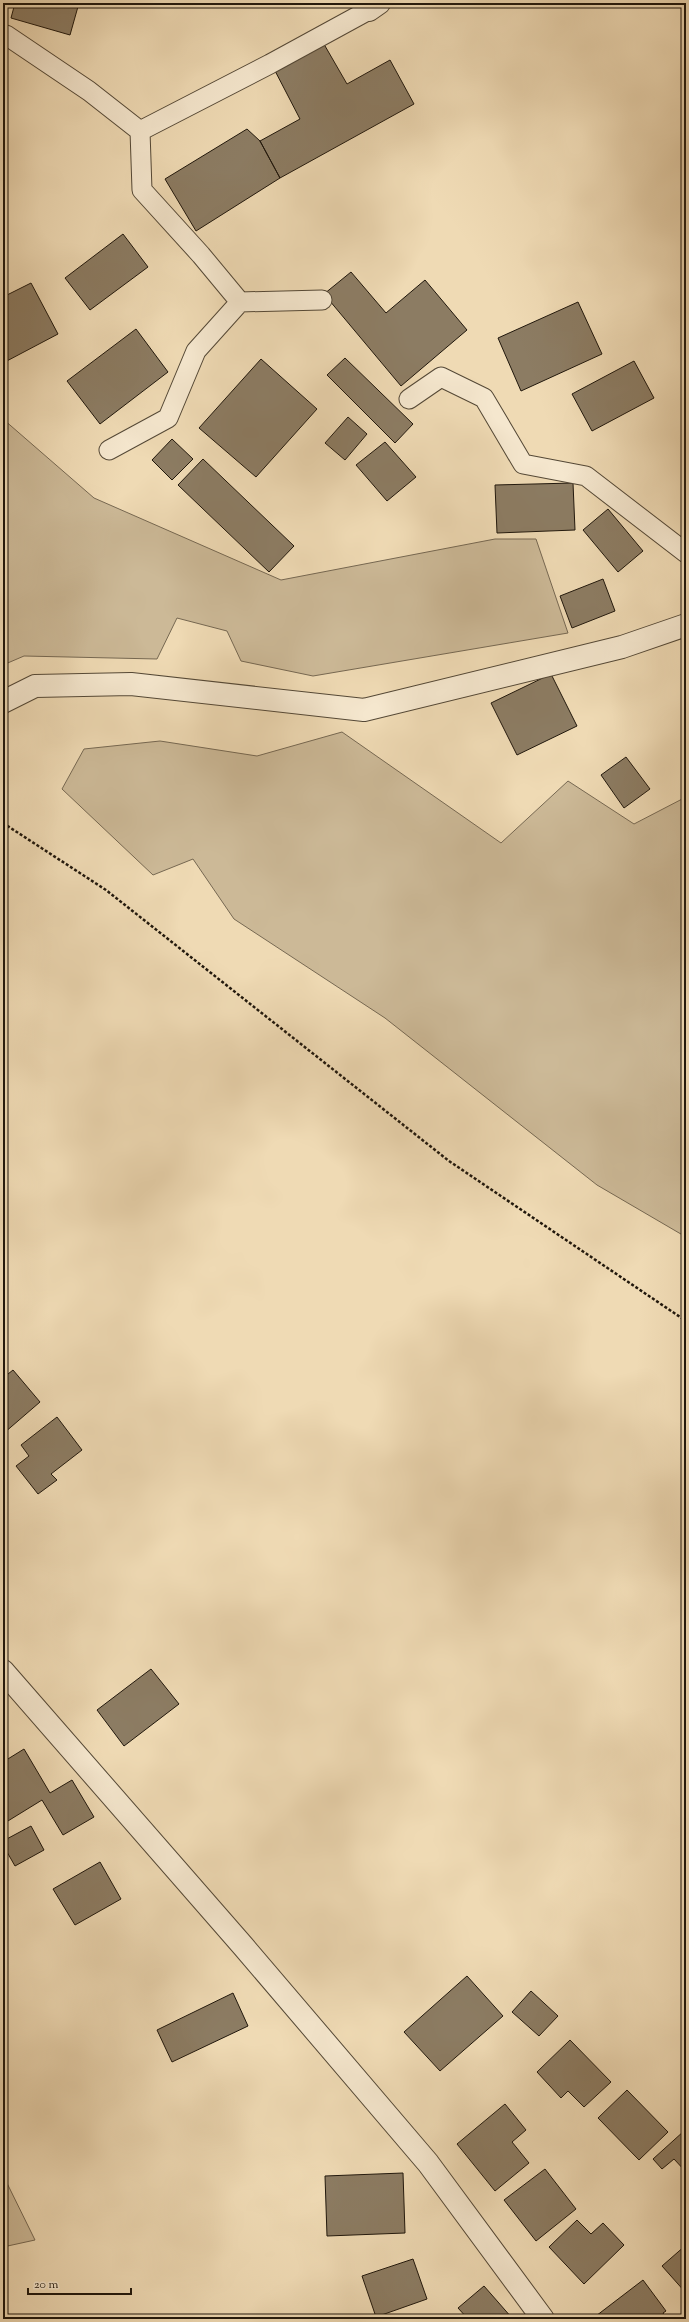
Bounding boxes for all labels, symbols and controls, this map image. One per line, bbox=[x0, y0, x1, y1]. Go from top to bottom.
scale bar bbox=[28, 2270, 131, 2296]
text: 20 m bbox=[34, 2276, 59, 2294]

